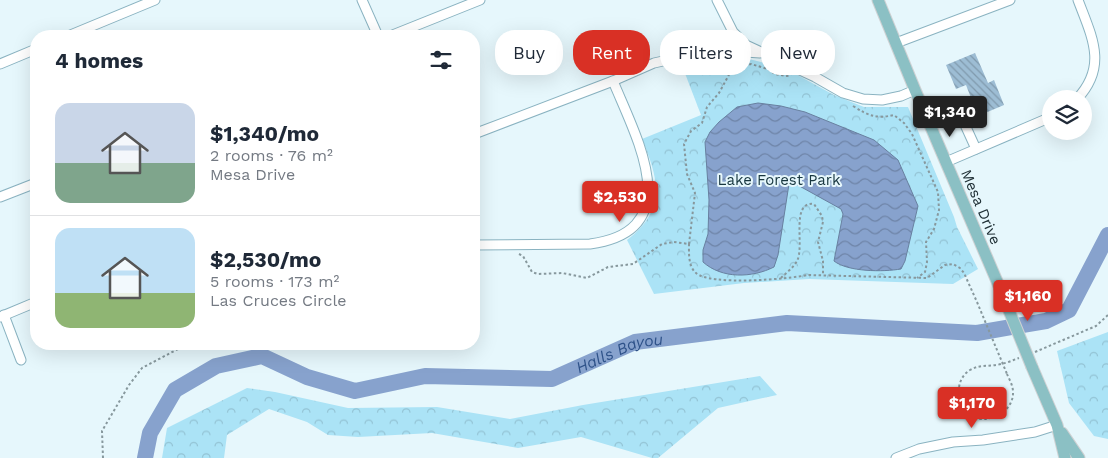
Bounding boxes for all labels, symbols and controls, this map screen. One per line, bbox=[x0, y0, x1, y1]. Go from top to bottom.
chip: Buy bbox=[495, 30, 563, 75]
chip: Rent bbox=[573, 30, 650, 75]
chip: Filters bbox=[660, 30, 751, 75]
chip: New bbox=[761, 30, 835, 75]
icon: filters bbox=[427, 46, 455, 74]
text: 4 homes bbox=[55, 48, 143, 73]
map controls bbox=[1042, 90, 1092, 140]
button: layers bbox=[1042, 90, 1092, 140]
pin: $1,340 bbox=[909, 96, 991, 138]
text: $1,340 bbox=[924, 102, 976, 121]
text: $1,340/mo bbox=[210, 121, 319, 146]
icon: home bbox=[95, 123, 155, 183]
text: 2 rooms · 76 m² bbox=[210, 146, 333, 165]
text: Mesa Drive bbox=[210, 165, 295, 184]
street label: Mesa Drive bbox=[957, 167, 1005, 247]
park label: Lake Forest Park bbox=[718, 171, 841, 189]
pin: $2,530 bbox=[579, 180, 661, 223]
text: $2,530 bbox=[593, 187, 647, 206]
text: $2,530/mo bbox=[210, 247, 321, 272]
icon: home bbox=[95, 248, 155, 308]
text: 5 rooms · 173 m² bbox=[210, 272, 339, 291]
pin: $1,160 bbox=[987, 280, 1069, 322]
text: $1,160 bbox=[1004, 286, 1052, 305]
text: Las Cruces Circle bbox=[210, 291, 347, 310]
water label: Halls Bayou bbox=[573, 329, 664, 377]
pin: $1,170 bbox=[931, 386, 1013, 429]
text: $1,170 bbox=[949, 393, 995, 412]

